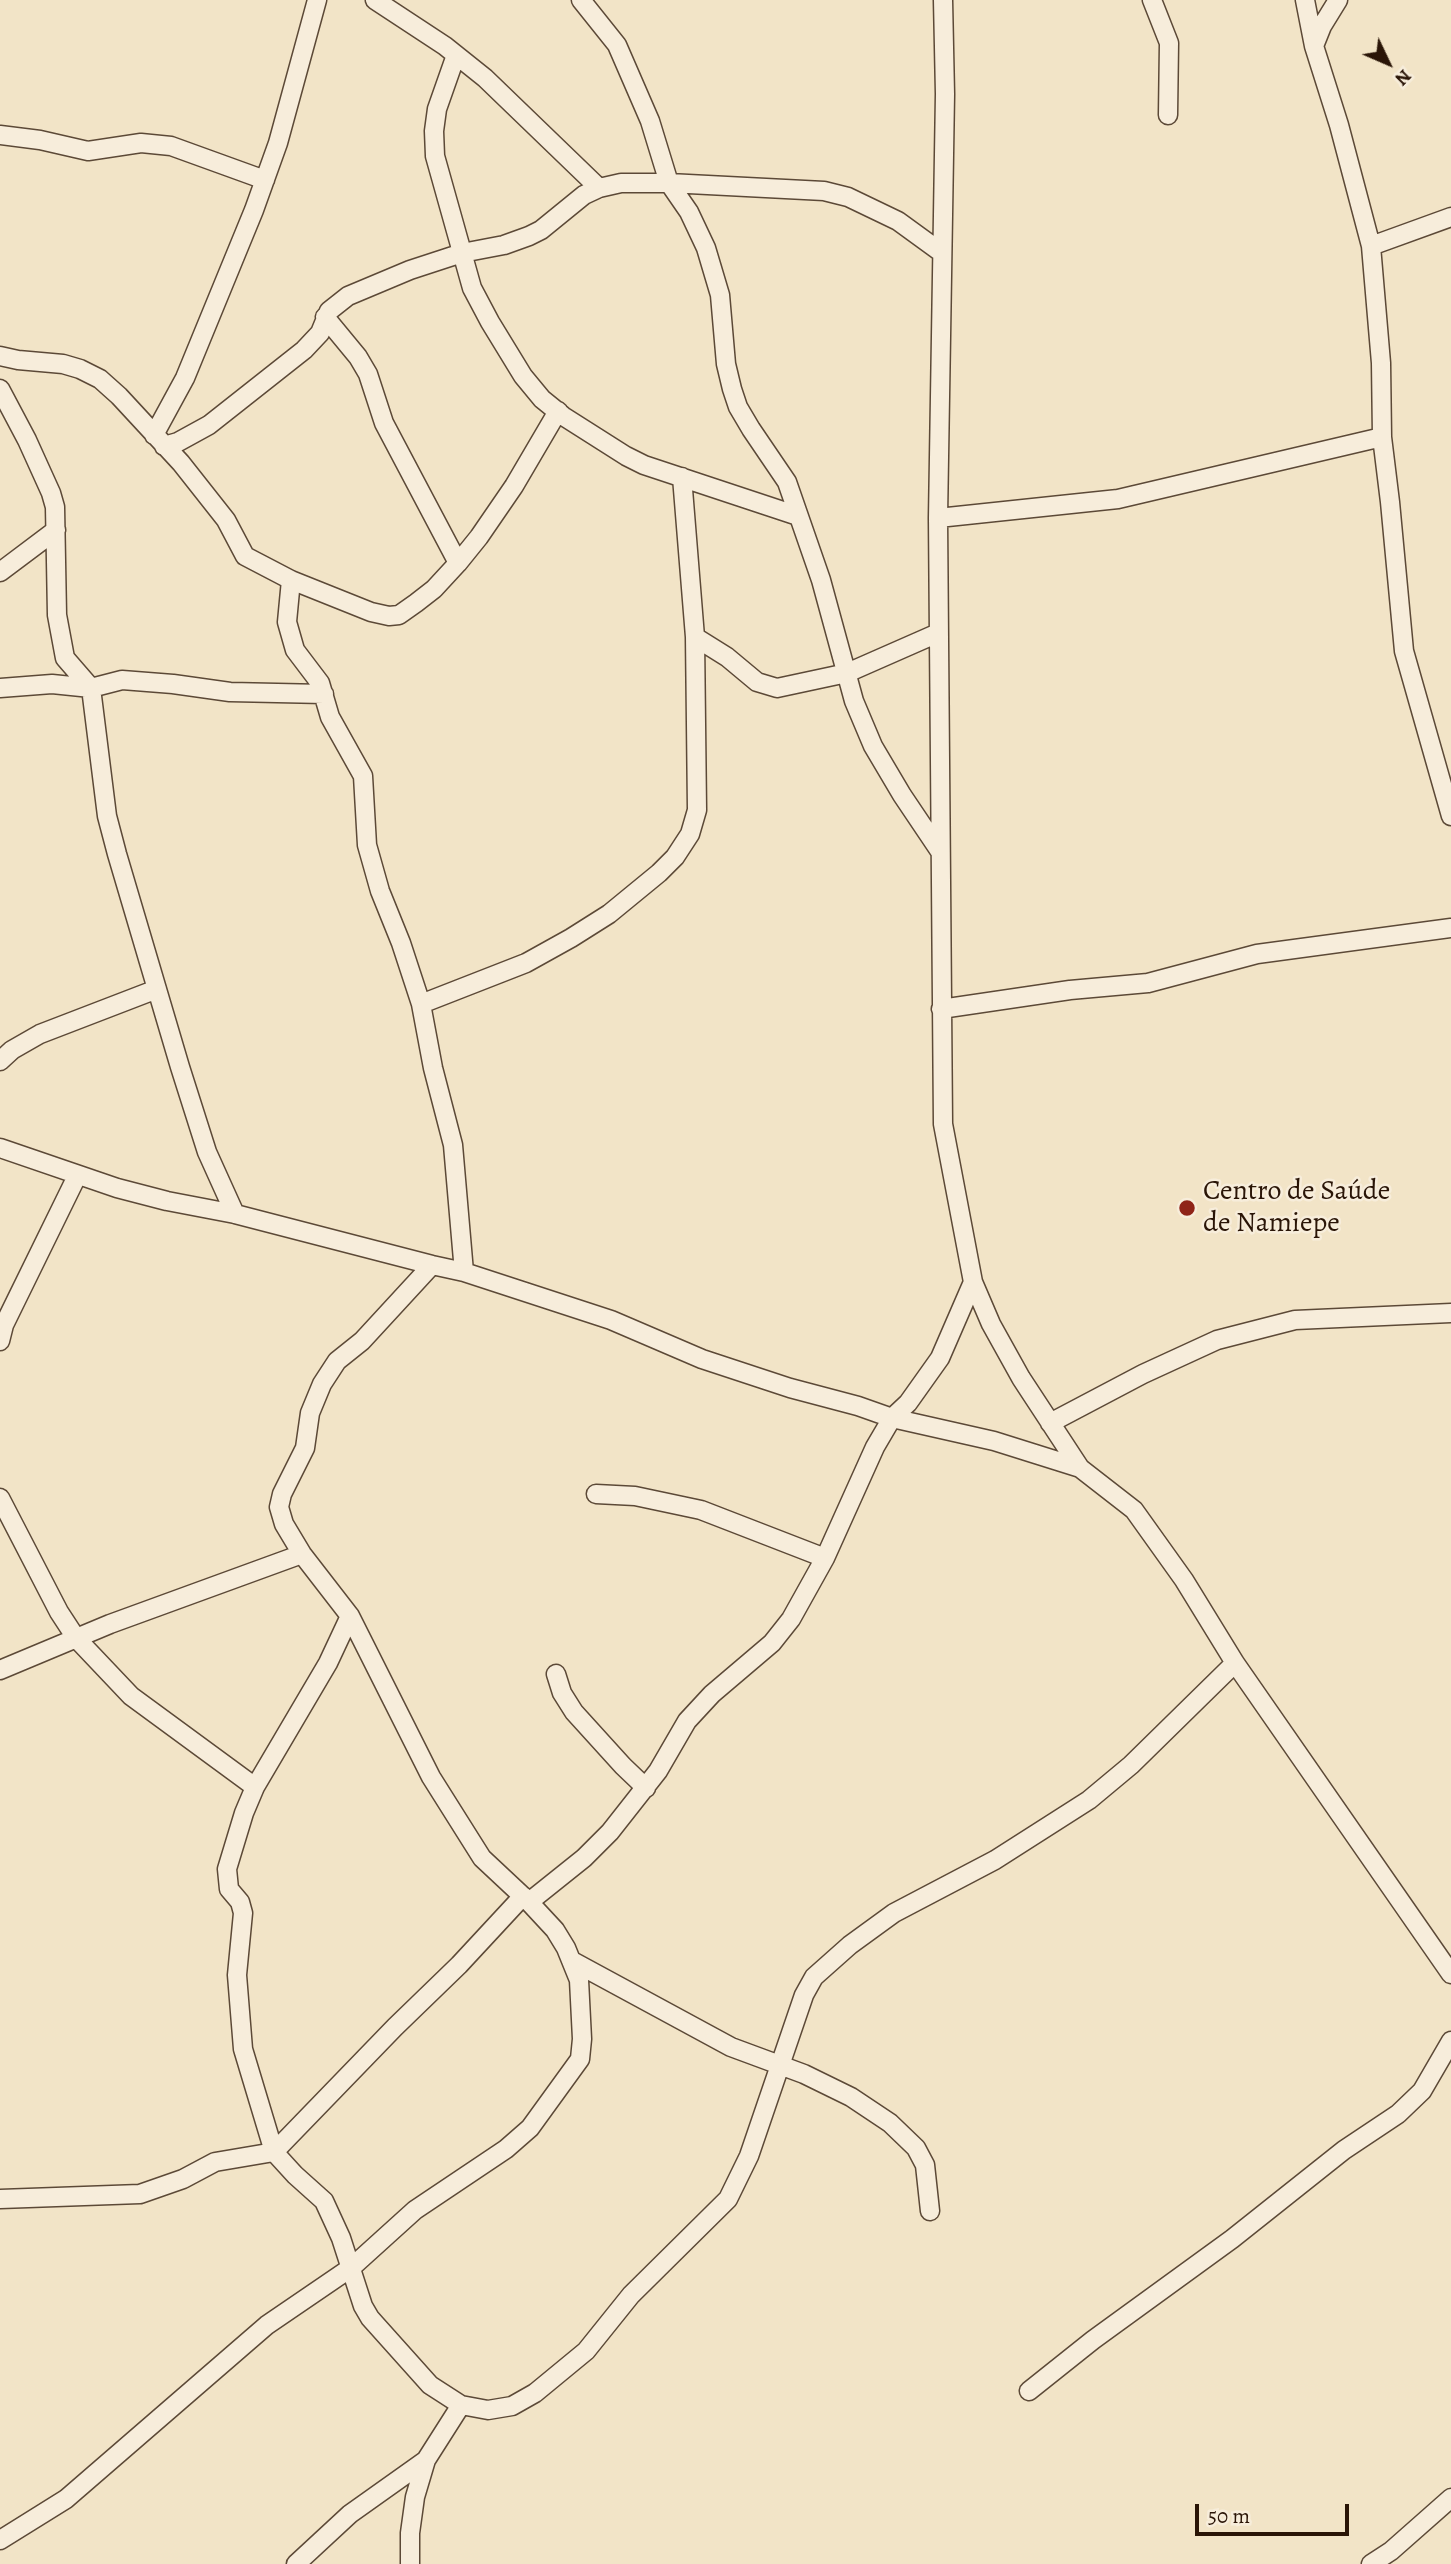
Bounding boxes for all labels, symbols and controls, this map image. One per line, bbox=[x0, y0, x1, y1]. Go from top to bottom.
north arrow bbox=[1353, 28, 1423, 98]
text: N bbox=[1389, 64, 1417, 92]
place label: Centro de Saúde de Namiepe bbox=[1203, 1175, 1390, 1241]
marker: Centro de Saúde de Namiepe bbox=[1177, 1198, 1197, 1218]
scale bar bbox=[1199, 2490, 1353, 2534]
text: 50 m bbox=[1208, 2502, 1250, 2530]

